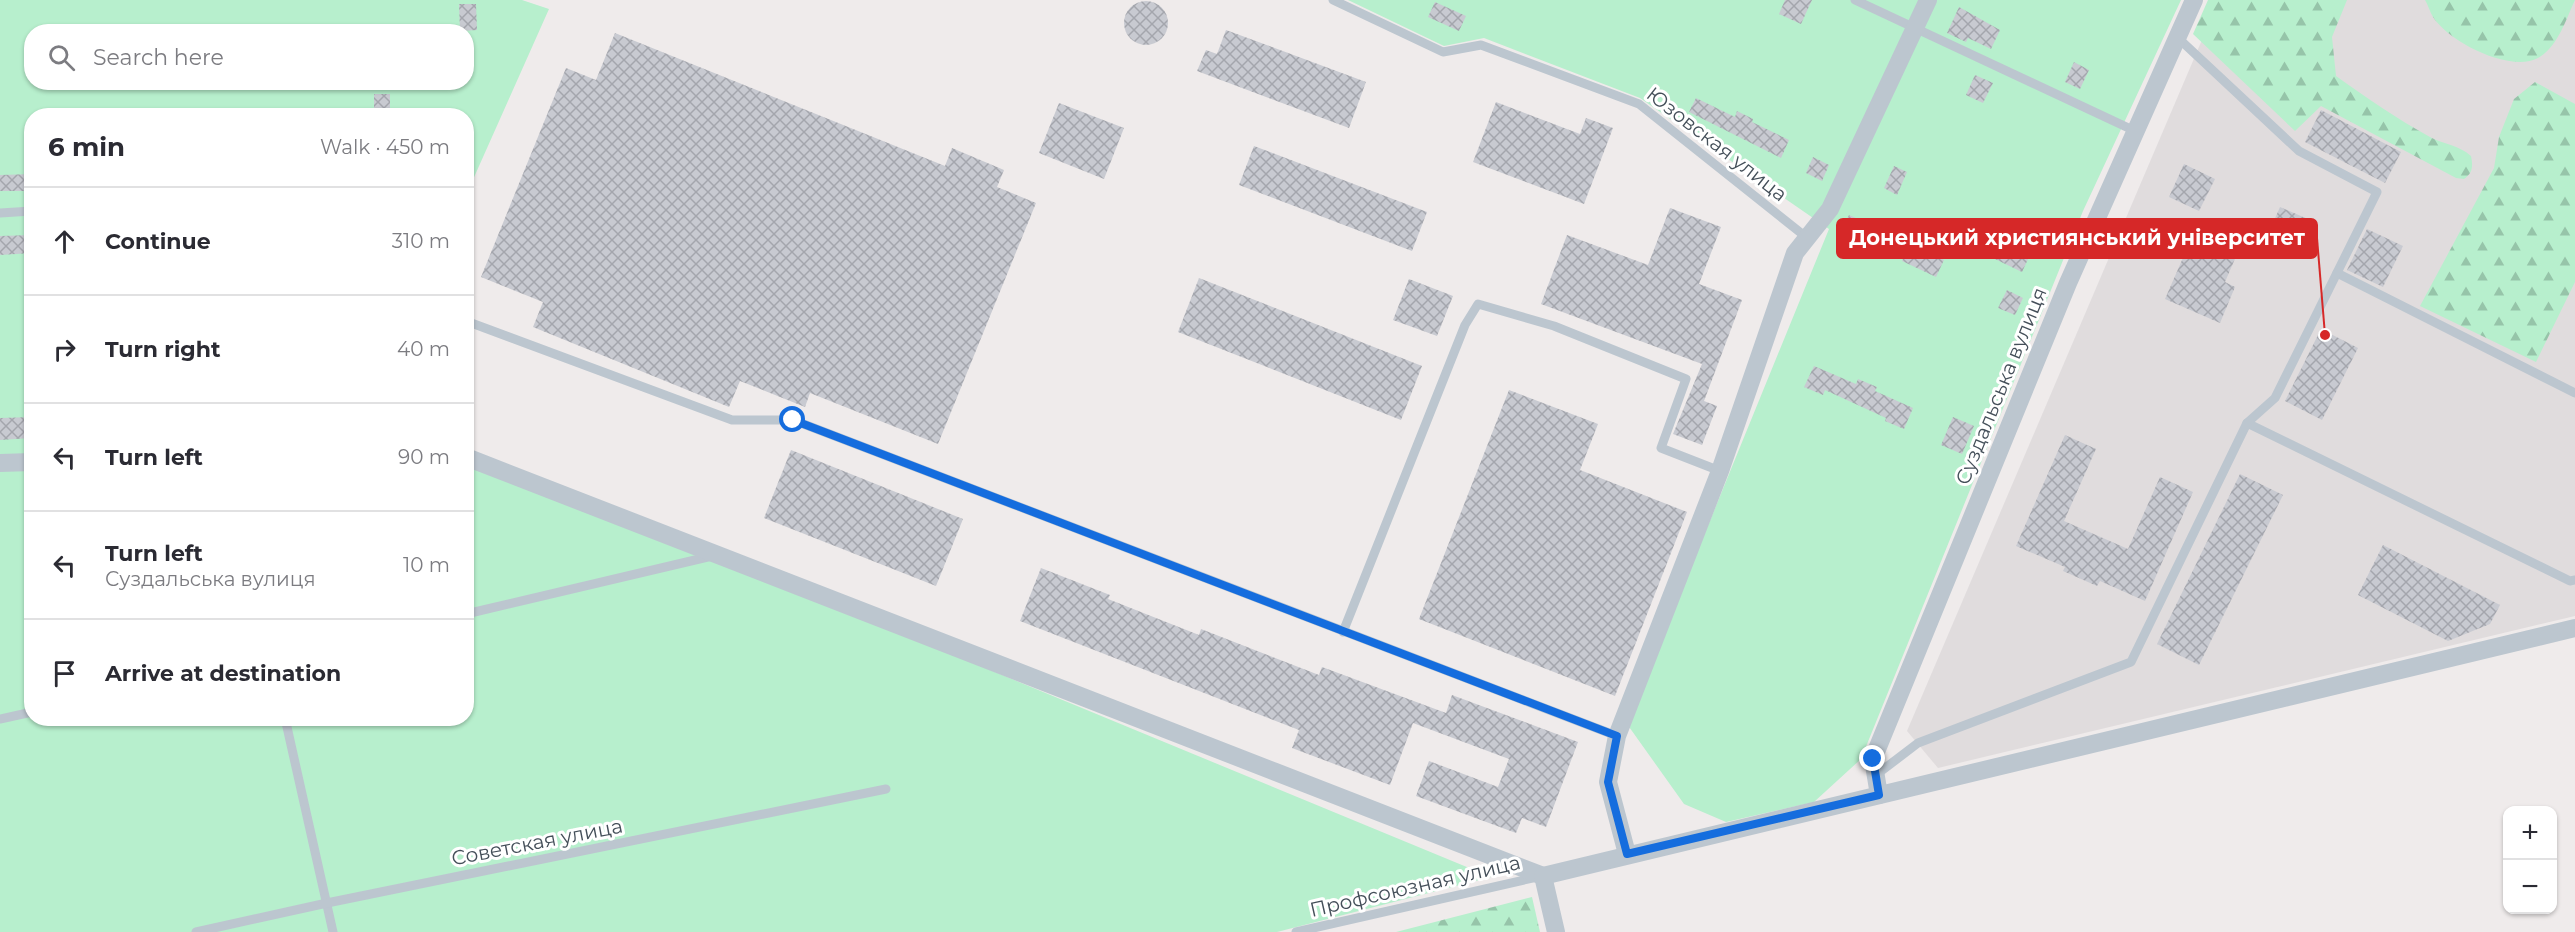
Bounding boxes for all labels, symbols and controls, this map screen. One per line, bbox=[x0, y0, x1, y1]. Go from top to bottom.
search box bbox=[24, 24, 474, 90]
icon: search bbox=[45, 41, 78, 74]
text: Search here bbox=[93, 44, 224, 71]
street label: Юзовская улица bbox=[1642, 82, 1792, 206]
text: 6 min bbox=[48, 131, 125, 163]
text: Walk · 450 m bbox=[320, 135, 450, 159]
callout: Донецький християнський університет bbox=[1837, 219, 2317, 258]
icon: ahead bbox=[48, 225, 81, 258]
text: Донецький християнський університет bbox=[1849, 225, 2306, 250]
text: Continue bbox=[105, 228, 211, 255]
text: 310 m bbox=[392, 229, 450, 253]
street label: Суздальська вулиця bbox=[1950, 284, 2052, 488]
icon: right bbox=[48, 333, 81, 366]
text: Turn right bbox=[105, 336, 220, 363]
text: 40 m bbox=[397, 337, 450, 361]
route start bbox=[779, 406, 805, 432]
icon: left bbox=[48, 441, 81, 474]
text: Turn left bbox=[105, 444, 203, 471]
text: 90 m bbox=[398, 445, 450, 469]
text: Turn left bbox=[105, 540, 203, 567]
icon: left bbox=[48, 549, 81, 582]
text: 10 m bbox=[403, 553, 450, 577]
text: Суздальська вулиця bbox=[105, 567, 316, 591]
icon: arrive bbox=[48, 657, 81, 690]
text: Arrive at destination bbox=[105, 660, 341, 687]
route end bbox=[1859, 745, 1885, 771]
map controls bbox=[2503, 806, 2557, 914]
button: + bbox=[2503, 806, 2557, 860]
street label: Советская улица bbox=[449, 814, 625, 870]
street label: Профсоюзная улица bbox=[1307, 850, 1523, 922]
button: − bbox=[2503, 860, 2557, 914]

